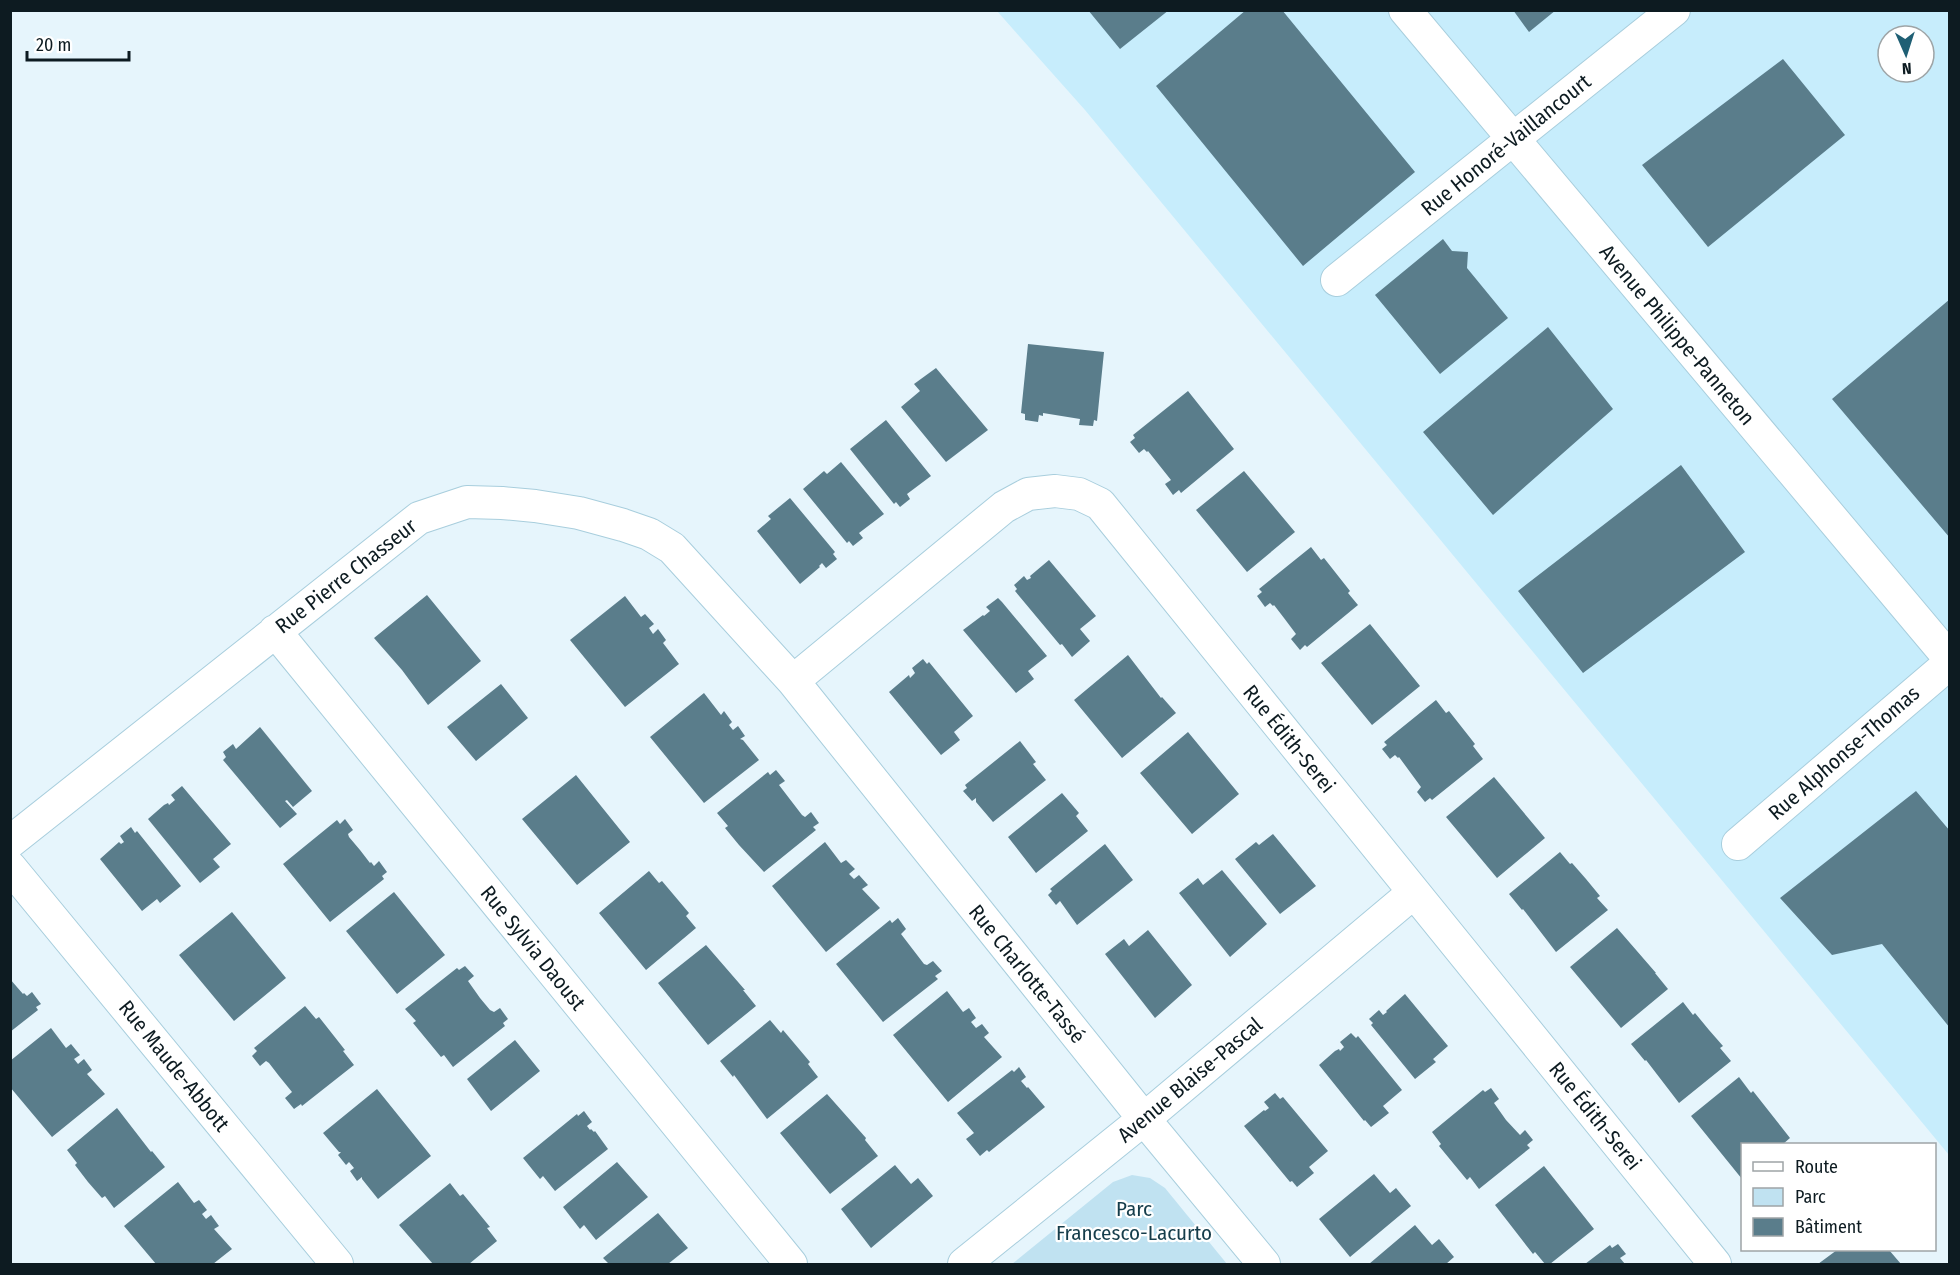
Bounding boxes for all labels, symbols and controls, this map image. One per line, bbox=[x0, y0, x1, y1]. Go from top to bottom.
scale bar bbox=[27, 24, 129, 62]
north arrow bbox=[1876, 24, 1936, 84]
text: 20 m bbox=[36, 34, 71, 56]
text: N bbox=[1901, 59, 1912, 78]
street label: Rue Honoré-Vaillancourt bbox=[1416, 69, 1596, 221]
street label: Avenue Philippe-Panneton bbox=[1594, 239, 1760, 431]
street label: Rue Pierre Chasseur bbox=[270, 512, 422, 639]
street label: Rue Édith-Serei bbox=[1237, 680, 1341, 798]
street label: Rue Alphonse-Thomas bbox=[1763, 680, 1925, 826]
street label: Rue Sylvia Daoust bbox=[475, 881, 591, 1016]
street label: Rue Charlotte-Tassé bbox=[963, 899, 1091, 1049]
street label: Rue Maude-Abbott bbox=[113, 995, 235, 1137]
street label: Avenue Blaise-Pascal bbox=[1112, 1012, 1268, 1148]
street label: Rue Édith-Serei bbox=[1543, 1057, 1647, 1175]
legend bbox=[1741, 1143, 1936, 1251]
text: Route bbox=[1795, 1156, 1838, 1178]
text: Parc bbox=[1795, 1186, 1826, 1208]
park label: Parc Francesco-Lacurto bbox=[1056, 1196, 1212, 1246]
text: Bâtiment bbox=[1795, 1216, 1862, 1238]

